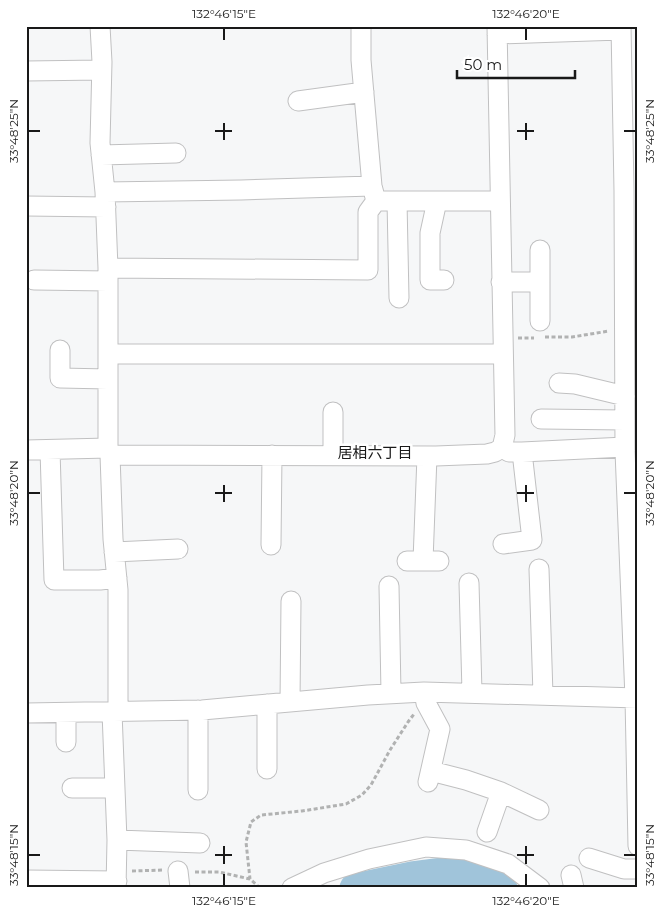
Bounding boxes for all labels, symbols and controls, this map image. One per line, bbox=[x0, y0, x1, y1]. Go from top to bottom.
text: 132°46'15"E bbox=[192, 6, 256, 21]
text: 132°46'20"E bbox=[492, 6, 560, 21]
scale bar bbox=[457, 48, 574, 80]
text: 50 m bbox=[464, 55, 502, 74]
text: 33°48'25"N bbox=[6, 99, 21, 163]
text: 33°48'25"N bbox=[642, 99, 657, 163]
district label: 居相六丁目 bbox=[337, 443, 413, 462]
text: 33°48'20"N bbox=[6, 460, 21, 526]
text: 33°48'20"N bbox=[642, 460, 657, 526]
text: 33°48'15"N bbox=[6, 824, 21, 886]
text: 33°48'15"N bbox=[642, 824, 657, 886]
text: 132°46'15"E bbox=[192, 893, 256, 908]
text: 132°46'20"E bbox=[492, 893, 560, 908]

